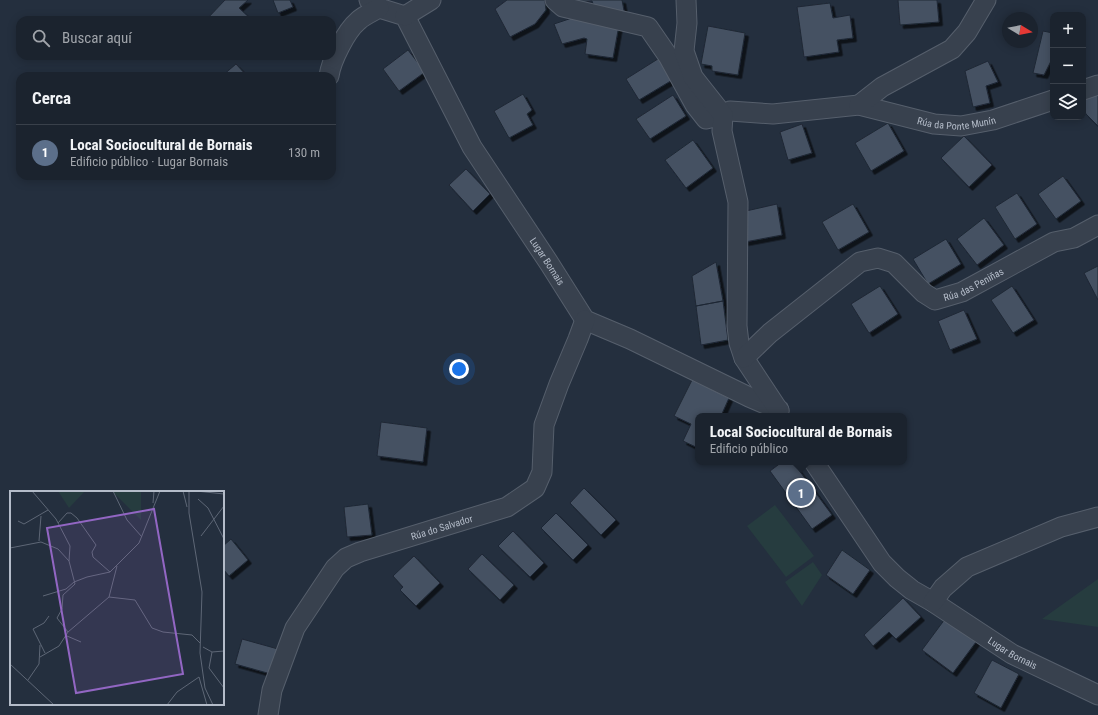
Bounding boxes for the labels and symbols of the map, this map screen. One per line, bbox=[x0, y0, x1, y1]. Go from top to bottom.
north arrow bbox=[1002, 12, 1038, 48]
street label: Rúa da Ponte Munín bbox=[916, 114, 997, 132]
street label: Lugar Bornais bbox=[528, 236, 567, 288]
street label: Rúa das Peniñas bbox=[942, 265, 1006, 303]
your location bbox=[449, 359, 469, 379]
pin: 1 bbox=[788, 478, 814, 508]
inset map bbox=[10, 491, 224, 705]
street label: Rúa do Salvador bbox=[410, 513, 474, 542]
street label: Lugar Bornais bbox=[986, 635, 1039, 671]

